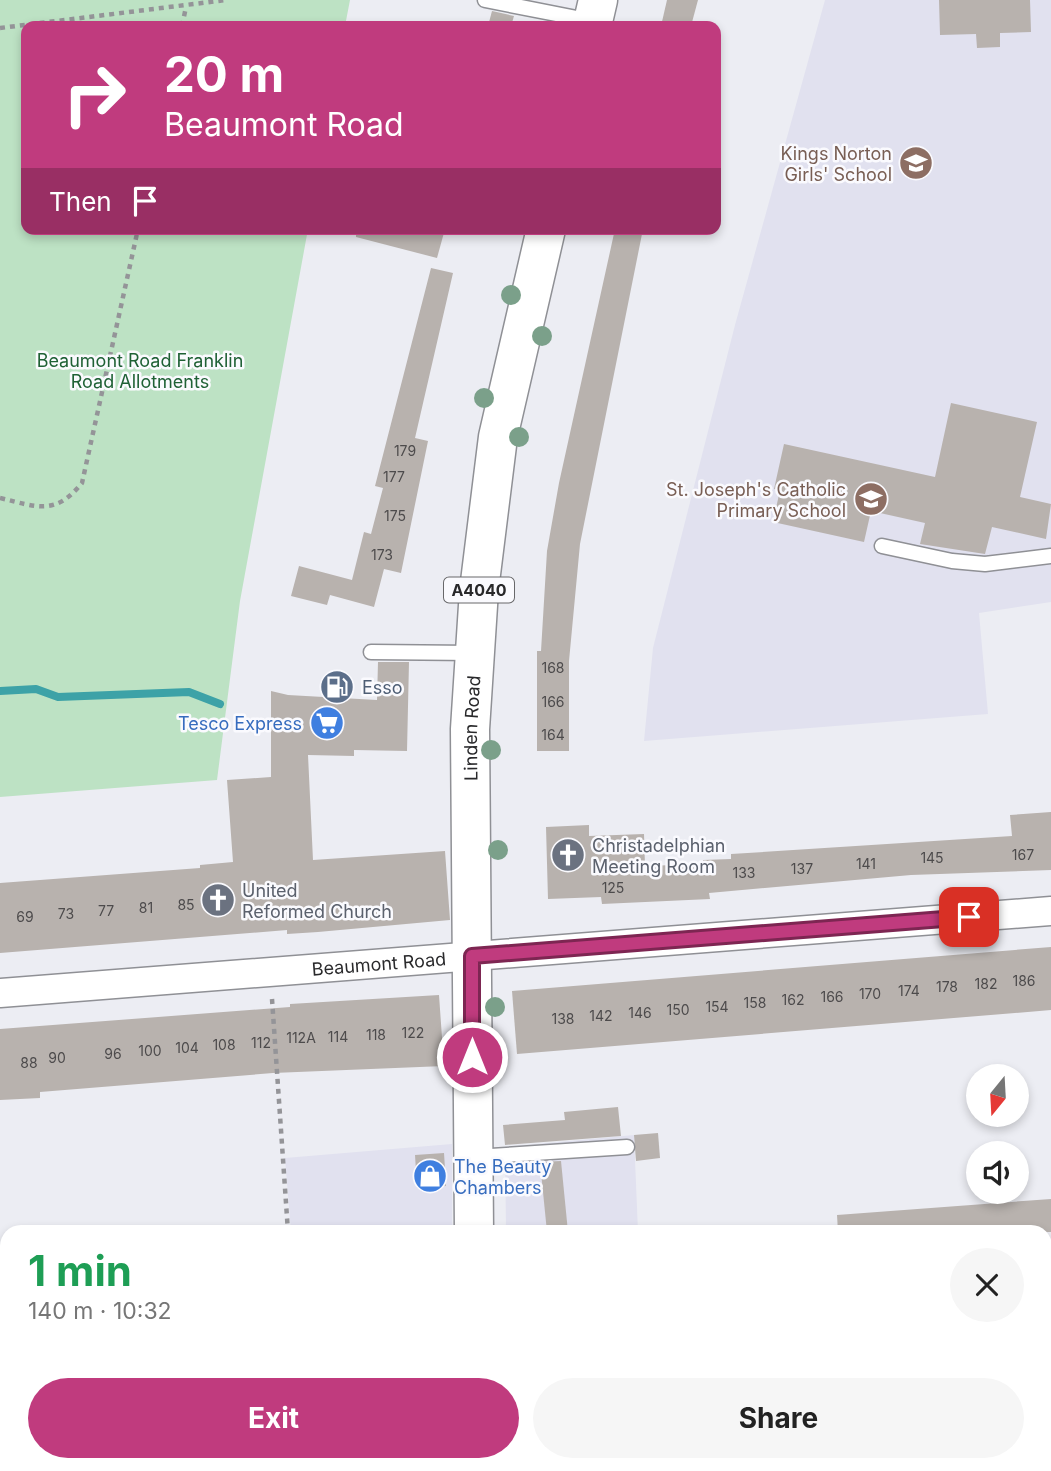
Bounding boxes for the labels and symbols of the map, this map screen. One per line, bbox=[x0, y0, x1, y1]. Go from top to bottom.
place label: Kings Norton Girls' School bbox=[780, 143, 892, 185]
school or university icon: Kings Norton Girls' School bbox=[897, 144, 935, 182]
park label: Beaumont Road Franklin Road Allotments bbox=[37, 350, 243, 392]
house number: 179 bbox=[394, 442, 416, 459]
house number: 177 bbox=[383, 468, 405, 485]
place label: St. Joseph's Catholic Primary School bbox=[666, 479, 846, 521]
school or university icon: St. Joseph's Catholic Primary School bbox=[852, 480, 890, 518]
house number: 175 bbox=[384, 507, 406, 524]
house number: 173 bbox=[371, 546, 393, 563]
road number: A4040 bbox=[444, 578, 514, 603]
house number: 168 bbox=[541, 659, 565, 676]
fuel station icon: Esso bbox=[318, 668, 356, 706]
street label: Linden Road bbox=[459, 675, 484, 781]
place label: Esso bbox=[362, 677, 403, 698]
house number: 166 bbox=[541, 693, 565, 710]
supermarket icon: Tesco Express bbox=[308, 704, 346, 742]
place label: Tesco Express bbox=[178, 713, 302, 734]
house number: 164 bbox=[541, 726, 565, 743]
place label: Christadelphian Meeting Room bbox=[592, 835, 725, 877]
church icon: Christadelphian Meeting Room bbox=[549, 836, 587, 874]
house number: 167 bbox=[1012, 846, 1034, 863]
house number: 145 bbox=[920, 849, 944, 866]
house number: 141 bbox=[856, 855, 876, 872]
house number: 137 bbox=[791, 860, 813, 877]
house number: 133 bbox=[733, 864, 756, 881]
house number: 125 bbox=[602, 879, 624, 896]
place label: United Reformed Church bbox=[242, 880, 392, 922]
church icon: United Reformed Church bbox=[199, 881, 237, 919]
pin bbox=[939, 887, 999, 947]
house number: 85 bbox=[177, 896, 195, 913]
house number: 81 bbox=[139, 899, 153, 916]
house number: 77 bbox=[98, 902, 114, 919]
house number: 73 bbox=[58, 905, 74, 922]
house number: 69 bbox=[16, 908, 34, 925]
street label: Beaumont Road bbox=[311, 948, 447, 979]
house number: 186 bbox=[1012, 972, 1036, 989]
house number: 182 bbox=[975, 975, 997, 992]
house number: 178 bbox=[936, 978, 958, 995]
house number: 174 bbox=[898, 982, 920, 999]
house number: 170 bbox=[859, 985, 881, 1002]
house number: 166 bbox=[820, 988, 844, 1005]
house number: 162 bbox=[782, 991, 804, 1008]
house number: 158 bbox=[744, 994, 766, 1011]
house number: 154 bbox=[705, 998, 729, 1015]
house number: 150 bbox=[666, 1001, 690, 1018]
house number: 146 bbox=[628, 1004, 652, 1021]
house number: 142 bbox=[589, 1007, 613, 1024]
house number: 138 bbox=[551, 1010, 575, 1027]
position arrow bbox=[435, 1020, 509, 1094]
house number: 122 bbox=[402, 1024, 424, 1041]
house number: 118 bbox=[366, 1026, 386, 1043]
house number: 114 bbox=[328, 1028, 348, 1045]
house number: 112A bbox=[286, 1029, 316, 1046]
house number: 112 bbox=[251, 1034, 271, 1051]
house number: 108 bbox=[212, 1036, 236, 1053]
house number: 104 bbox=[175, 1039, 199, 1056]
house number: 100 bbox=[138, 1042, 162, 1059]
house number: 96 bbox=[104, 1045, 122, 1062]
house number: 90 bbox=[48, 1049, 66, 1066]
house number: 88 bbox=[20, 1054, 38, 1071]
north arrow bbox=[966, 1064, 1029, 1127]
place label: The Beauty Chambers bbox=[454, 1156, 551, 1198]
shop icon: The Beauty Chambers bbox=[411, 1157, 449, 1195]

